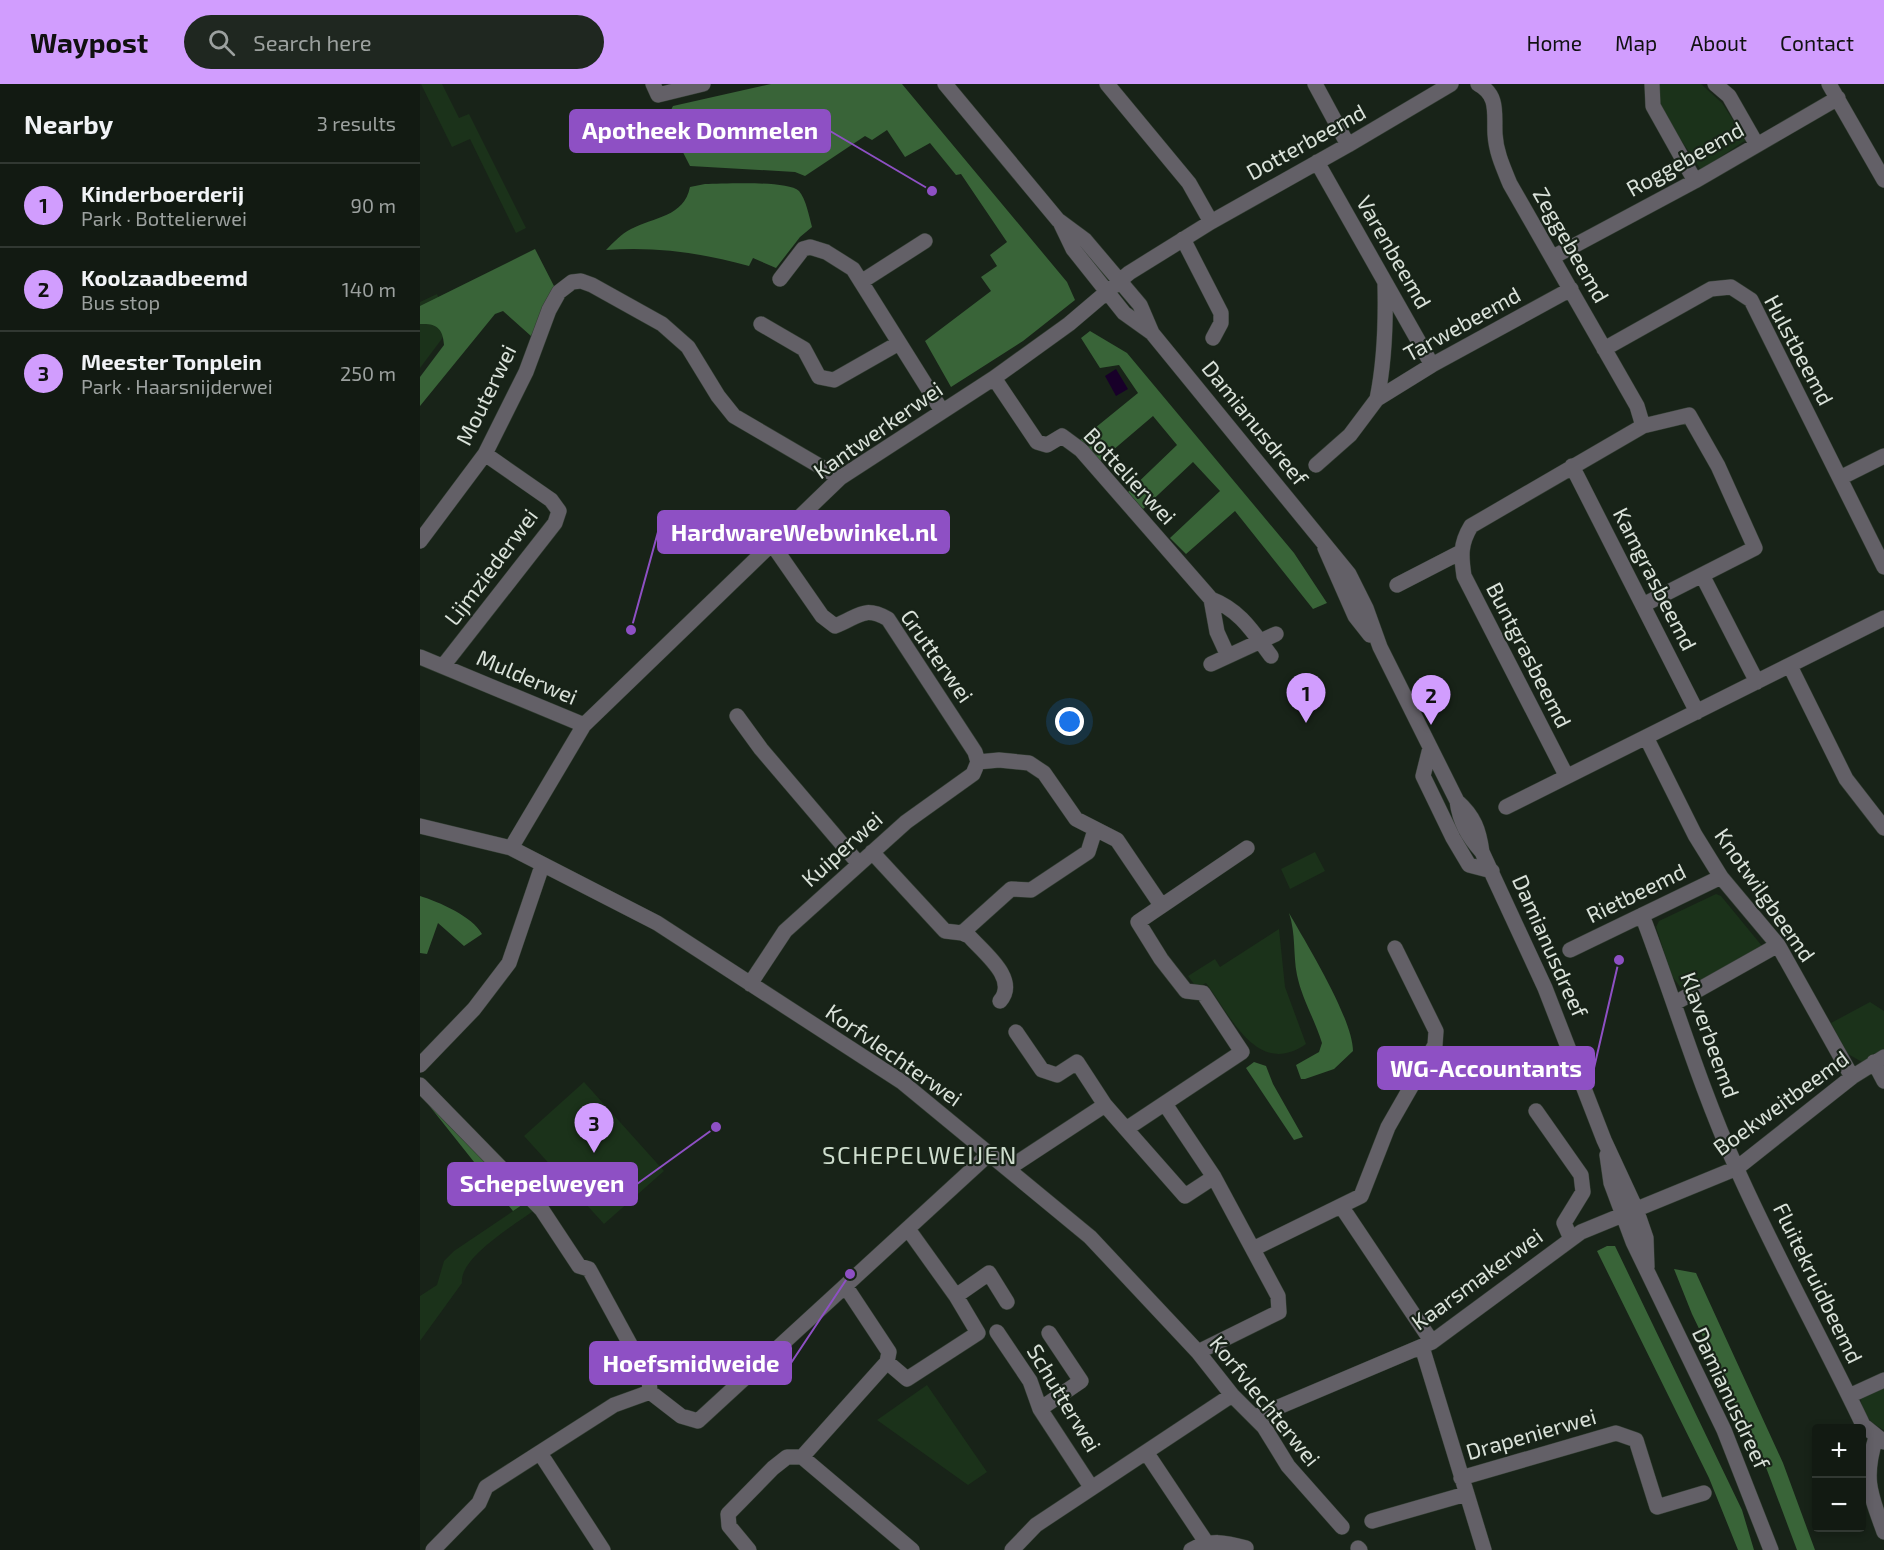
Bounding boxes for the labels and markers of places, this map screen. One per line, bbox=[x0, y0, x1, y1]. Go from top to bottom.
callout: Apotheek Dommelen bbox=[570, 110, 830, 152]
callout: HardwareWebwinkel.nl bbox=[658, 511, 949, 553]
pin: 1 bbox=[1286, 674, 1326, 723]
pin: 2 bbox=[1412, 676, 1450, 725]
callout: WG-Accountants bbox=[1378, 1047, 1594, 1089]
pin: 3 bbox=[574, 1104, 614, 1153]
callout: Schepelweyen bbox=[448, 1163, 637, 1205]
callout: Hoefsmidweide bbox=[590, 1342, 791, 1384]

